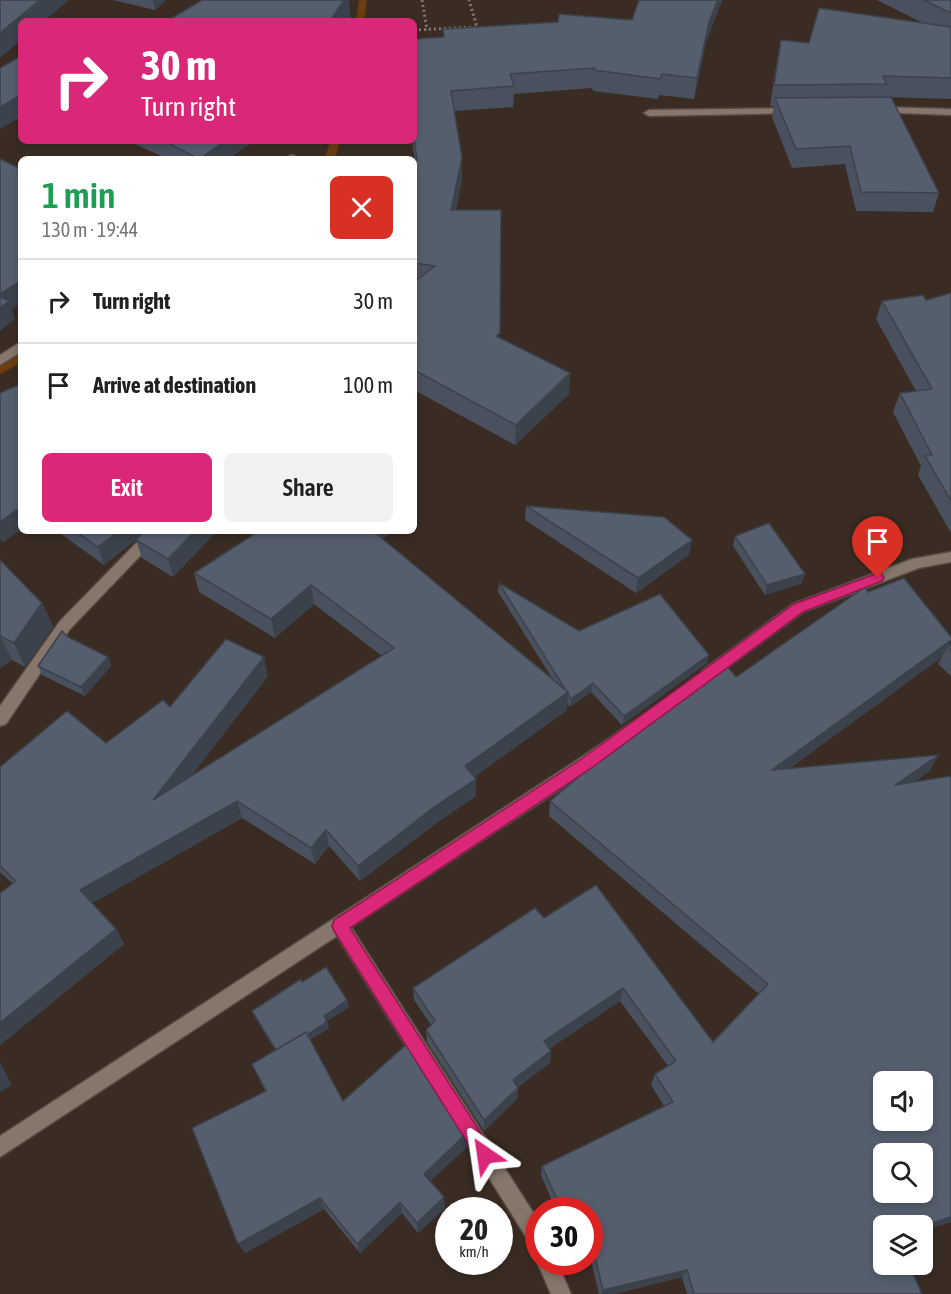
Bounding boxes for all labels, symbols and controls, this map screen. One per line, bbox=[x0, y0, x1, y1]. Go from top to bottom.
text: 30 m bbox=[141, 41, 216, 89]
icon: right bbox=[42, 42, 120, 120]
text: Turn right bbox=[141, 91, 236, 122]
text: 1 min bbox=[42, 174, 116, 216]
button: close bbox=[330, 176, 393, 239]
text: 130 m · 19:44 bbox=[42, 218, 138, 241]
icon: right bbox=[42, 285, 75, 318]
text: Turn right bbox=[93, 288, 170, 314]
text: 30 m bbox=[353, 288, 393, 314]
icon: arrive bbox=[42, 369, 75, 402]
text: Arrive at destination bbox=[93, 372, 256, 398]
text: 100 m bbox=[343, 372, 393, 398]
button: Exit bbox=[42, 453, 212, 522]
button: Share bbox=[224, 453, 393, 522]
pin bbox=[852, 516, 903, 578]
icon: arrive bbox=[861, 525, 894, 558]
map controls bbox=[873, 1071, 933, 1275]
button: sound bbox=[873, 1071, 933, 1131]
position arrow bbox=[453, 1123, 517, 1187]
button: search bbox=[873, 1143, 933, 1203]
speed limit sign: 30 bbox=[525, 1197, 603, 1275]
text: 20 bbox=[460, 1212, 488, 1246]
button: layers bbox=[873, 1215, 933, 1275]
text: km/h bbox=[459, 1243, 489, 1260]

